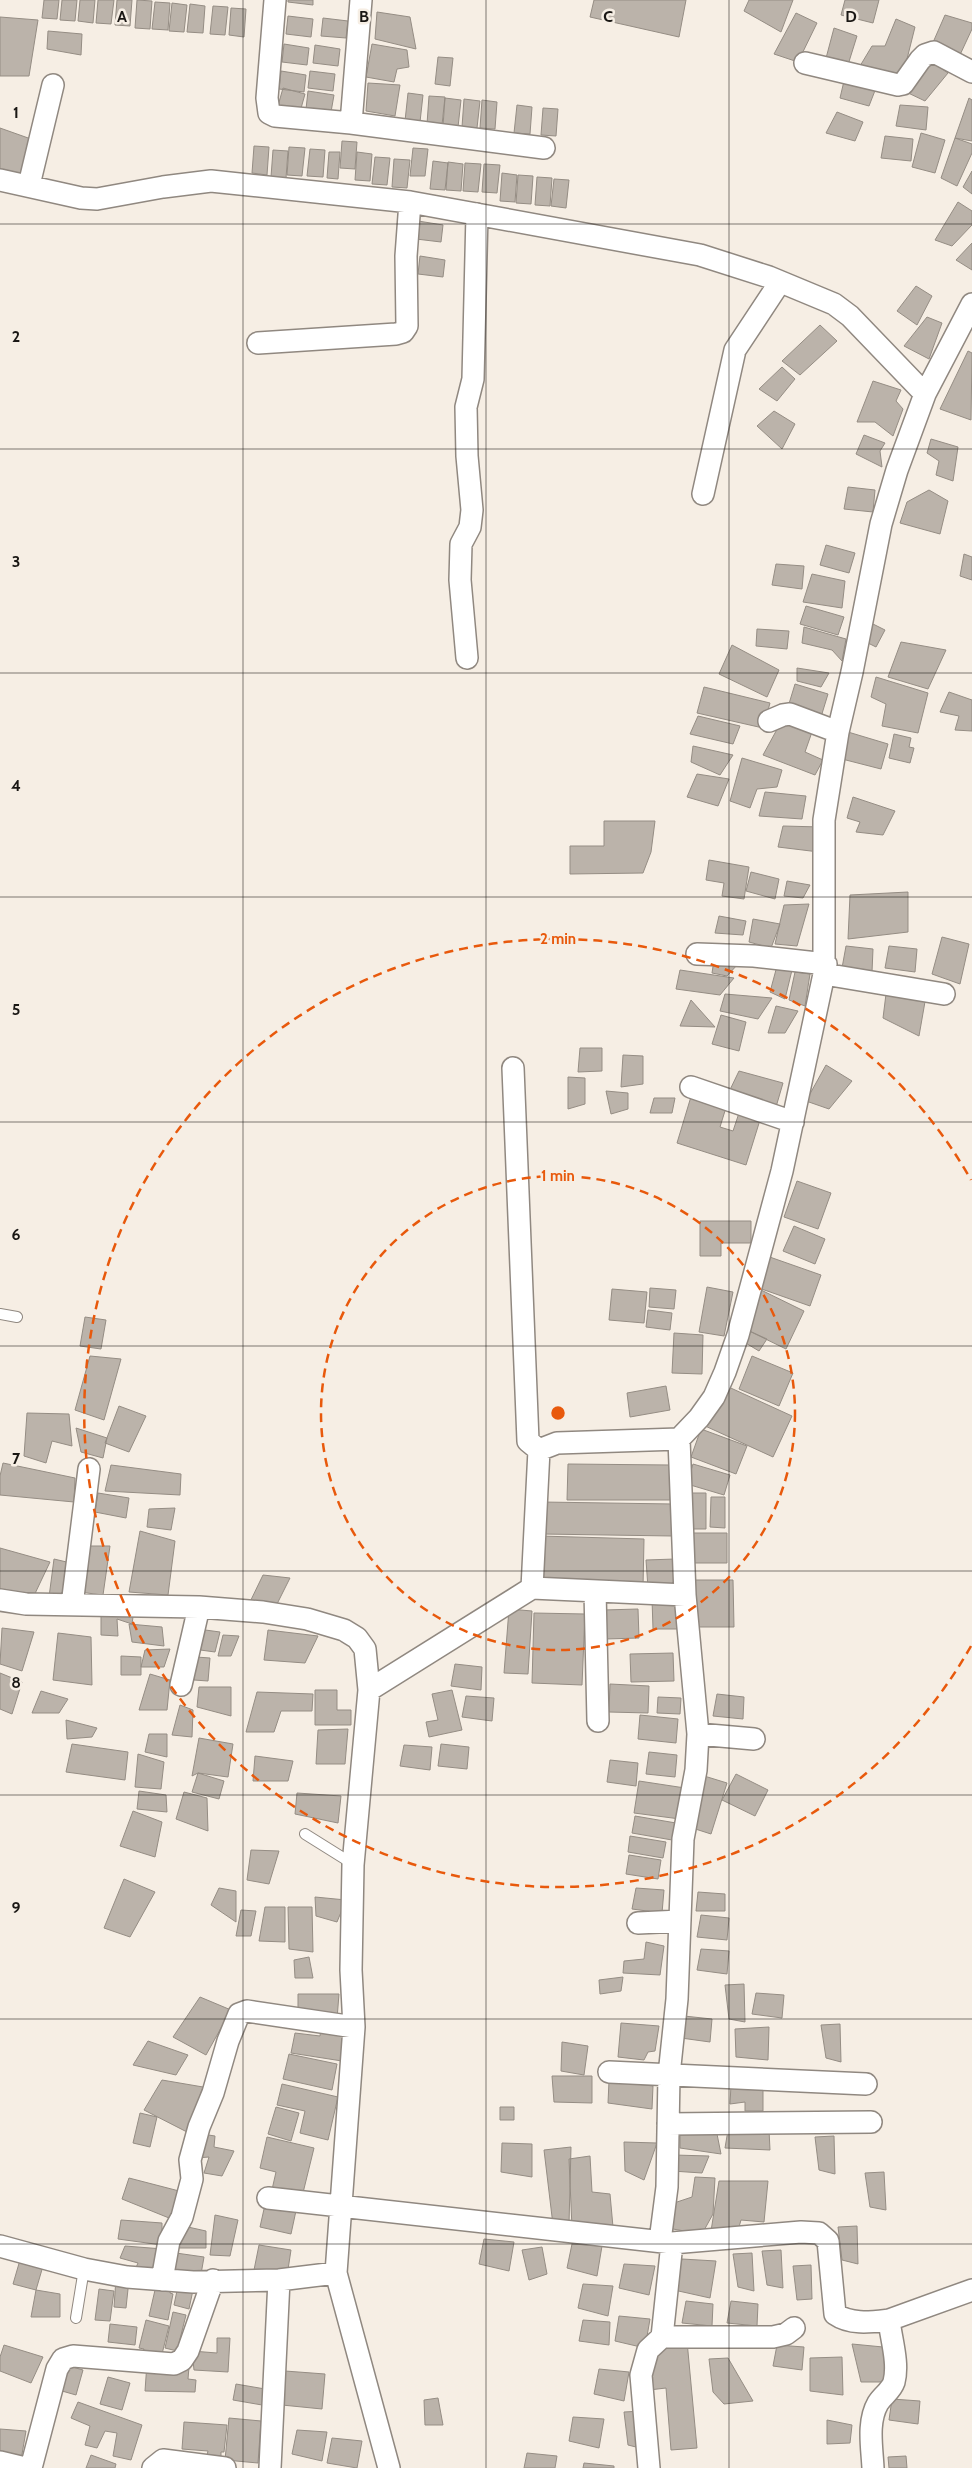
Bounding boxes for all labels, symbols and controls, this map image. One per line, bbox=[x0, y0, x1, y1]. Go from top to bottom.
text: A bbox=[117, 7, 127, 26]
text: B bbox=[359, 7, 369, 26]
text: C bbox=[603, 7, 613, 26]
text: D bbox=[845, 7, 857, 26]
text: 1 bbox=[13, 103, 19, 122]
text: 2 bbox=[12, 327, 20, 346]
text: 3 bbox=[12, 552, 20, 571]
text: 4 bbox=[11, 776, 21, 795]
text: 2 min bbox=[540, 930, 576, 948]
text: 5 bbox=[12, 1000, 20, 1019]
text: 1 min bbox=[541, 1167, 575, 1185]
text: 6 bbox=[12, 1225, 21, 1244]
centre of rings bbox=[549, 1404, 567, 1422]
text: 7 bbox=[12, 1449, 21, 1468]
text: 8 bbox=[11, 1673, 21, 1692]
text: 9 bbox=[12, 1898, 21, 1917]

